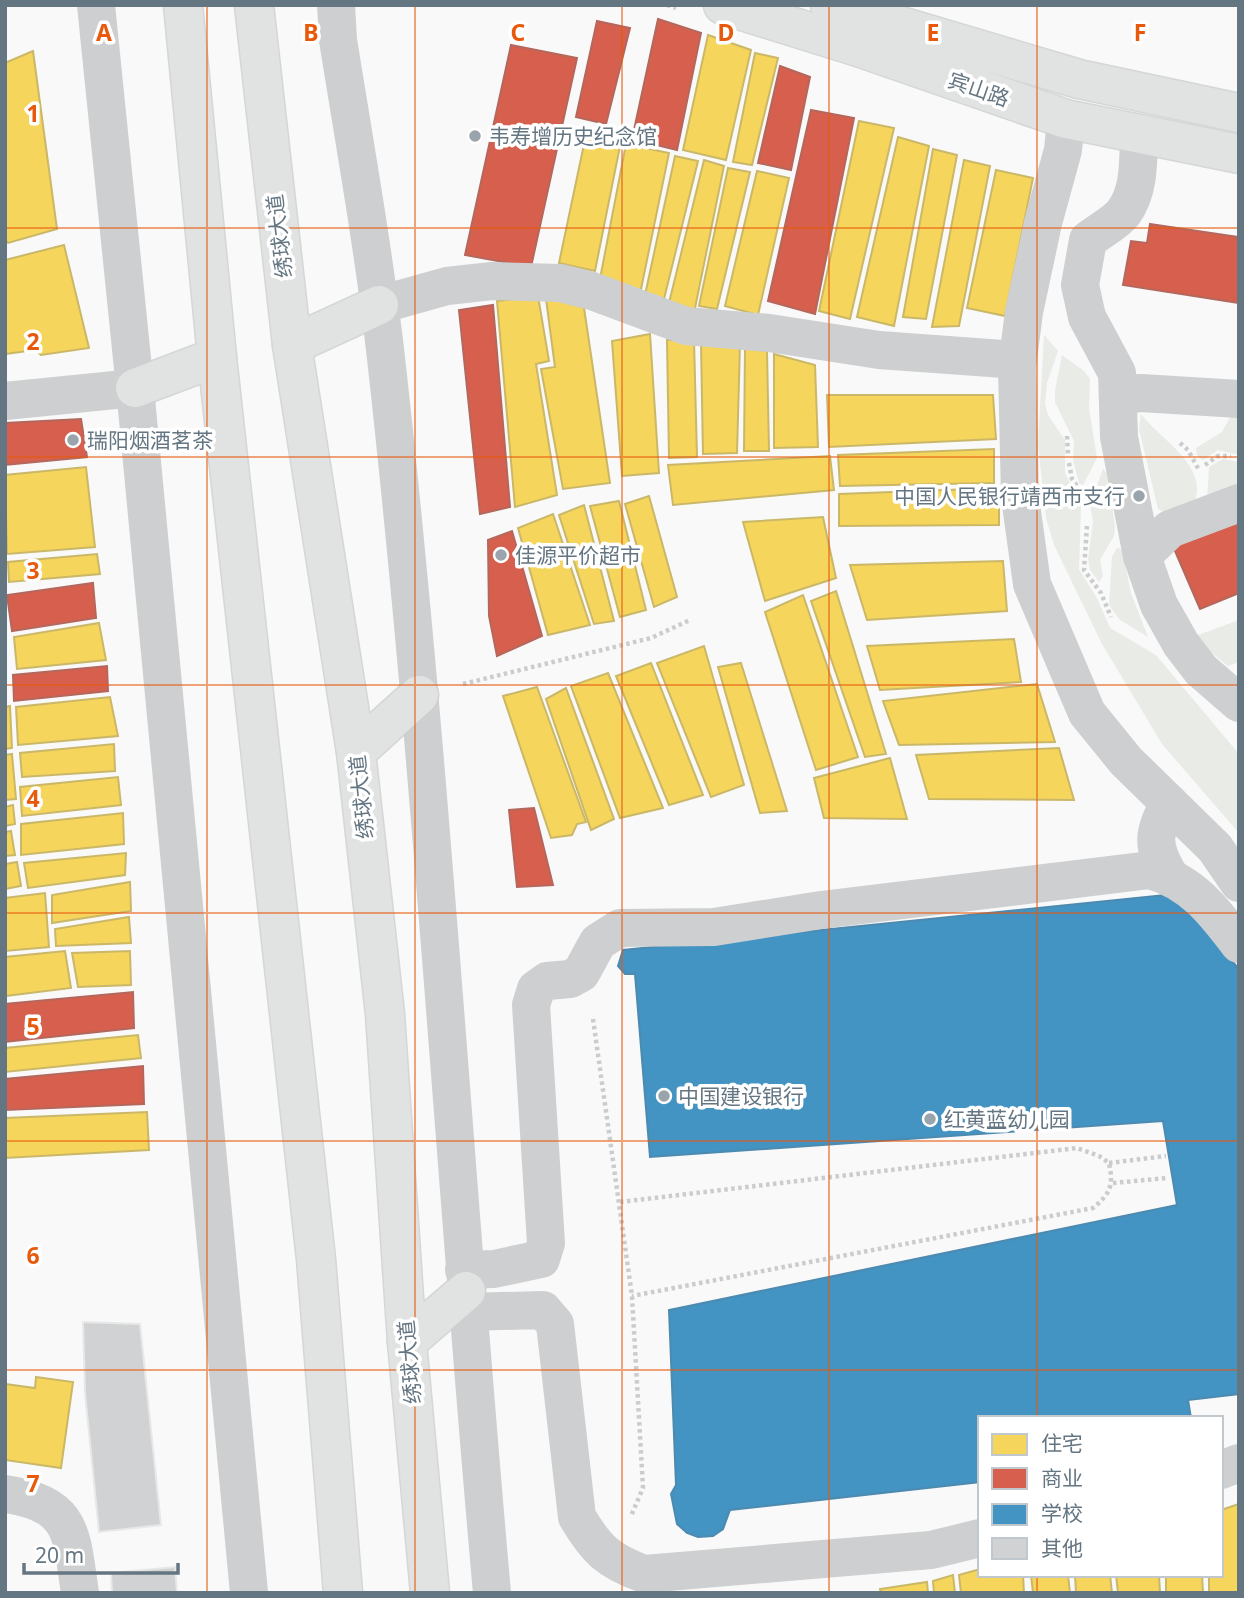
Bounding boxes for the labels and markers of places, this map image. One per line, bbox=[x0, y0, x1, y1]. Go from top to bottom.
place label: 韦寿增历史纪念馆 bbox=[489, 122, 657, 150]
marker: 韦寿增历史纪念馆 bbox=[467, 128, 483, 144]
place label: 瑞阳烟酒茗茶 bbox=[87, 426, 213, 454]
marker: 瑞阳烟酒茗茶 bbox=[65, 432, 81, 448]
place label: 中国人民银行靖西市支行 bbox=[894, 482, 1125, 510]
marker: 中国人民银行靖西市支行 bbox=[1131, 488, 1147, 504]
place label: 佳源平价超市 bbox=[515, 541, 641, 569]
marker: 佳源平价超市 bbox=[493, 547, 509, 563]
place label: 中国建设银行 bbox=[678, 1082, 804, 1110]
marker: 中国建设银行 bbox=[656, 1088, 672, 1104]
place label: 红黄蓝幼儿园 bbox=[944, 1105, 1070, 1133]
marker: 红黄蓝幼儿园 bbox=[922, 1111, 938, 1127]

